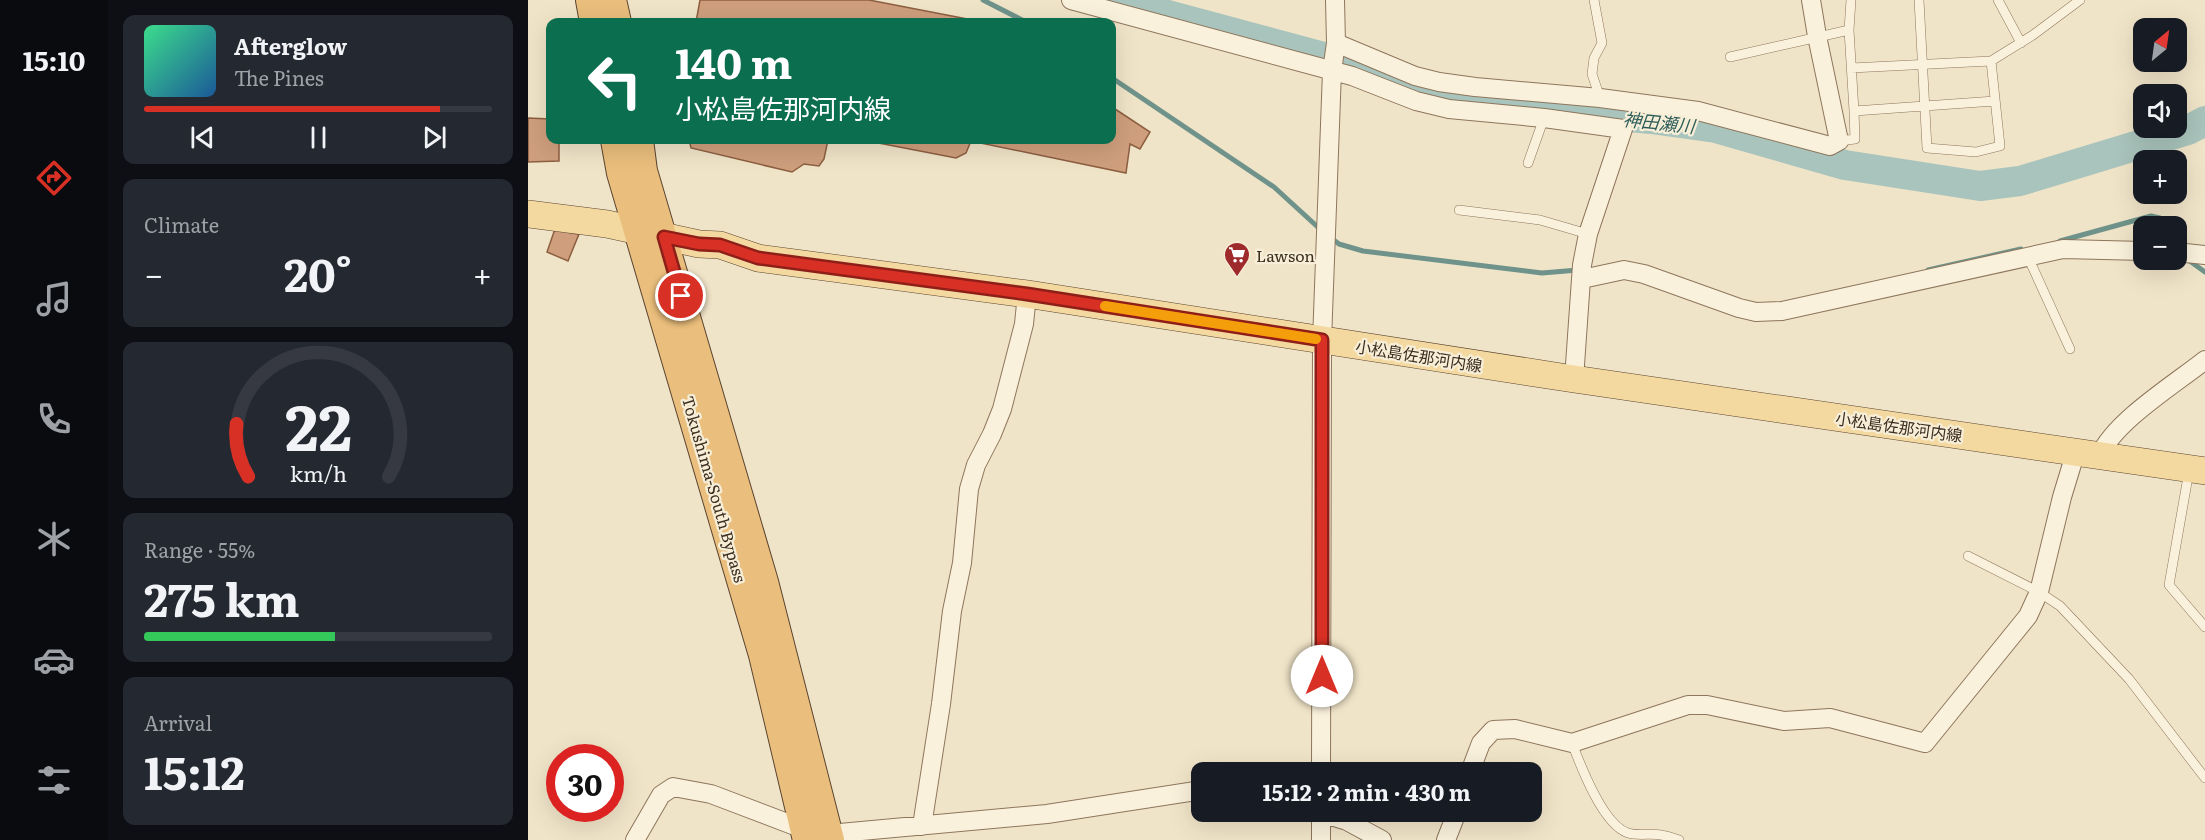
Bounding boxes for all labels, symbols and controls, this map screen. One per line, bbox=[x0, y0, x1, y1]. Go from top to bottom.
north arrow bbox=[2133, 18, 2187, 72]
map controls bbox=[2133, 18, 2187, 270]
text: Afterglow bbox=[234, 29, 347, 62]
text: 140 m bbox=[675, 30, 792, 92]
text: 15:10 bbox=[23, 39, 85, 79]
icon: left bbox=[576, 42, 654, 120]
text: The Pines bbox=[234, 62, 324, 92]
button: sound bbox=[2133, 84, 2187, 138]
text: 小松島佐那河内線 bbox=[675, 87, 891, 127]
water label: 神田瀬川 bbox=[1622, 105, 1698, 139]
icon: previous bbox=[186, 121, 219, 154]
icon: pause bbox=[302, 121, 335, 154]
icon: next bbox=[418, 121, 451, 154]
button: + bbox=[2133, 150, 2187, 204]
icon: directions bbox=[33, 157, 75, 199]
text: Climate bbox=[144, 209, 219, 239]
button: − bbox=[2133, 216, 2187, 270]
text: 20° bbox=[284, 239, 352, 306]
supermarket icon: Lawson bbox=[1222, 240, 1252, 278]
place label: Lawson bbox=[1256, 243, 1315, 267]
text: − bbox=[144, 248, 163, 297]
text: + bbox=[473, 248, 492, 297]
pin bbox=[655, 270, 706, 321]
icon: music bbox=[33, 278, 75, 320]
icon: arrive bbox=[664, 279, 697, 312]
street label: 小松島佐那河内線 bbox=[1354, 333, 1484, 377]
text: 22 bbox=[284, 378, 352, 470]
street label: Tokushima-South Bypass bbox=[677, 393, 753, 585]
icon: phone bbox=[33, 398, 75, 440]
street label: 小松島佐那河内線 bbox=[1834, 405, 1964, 447]
text: km/h bbox=[289, 457, 347, 489]
icon: climate bbox=[33, 518, 75, 560]
text: Range · 55% bbox=[144, 534, 255, 564]
text: 275 km bbox=[144, 564, 300, 631]
icon: car bbox=[33, 639, 75, 681]
position arrow bbox=[1290, 644, 1354, 708]
text: Arrival bbox=[144, 707, 212, 737]
text: 15:12 bbox=[144, 737, 245, 804]
speed limit sign: 30 bbox=[546, 744, 624, 822]
icon: filters bbox=[33, 759, 75, 801]
text: 15:12 · 2 min · 430 m bbox=[1262, 775, 1471, 808]

